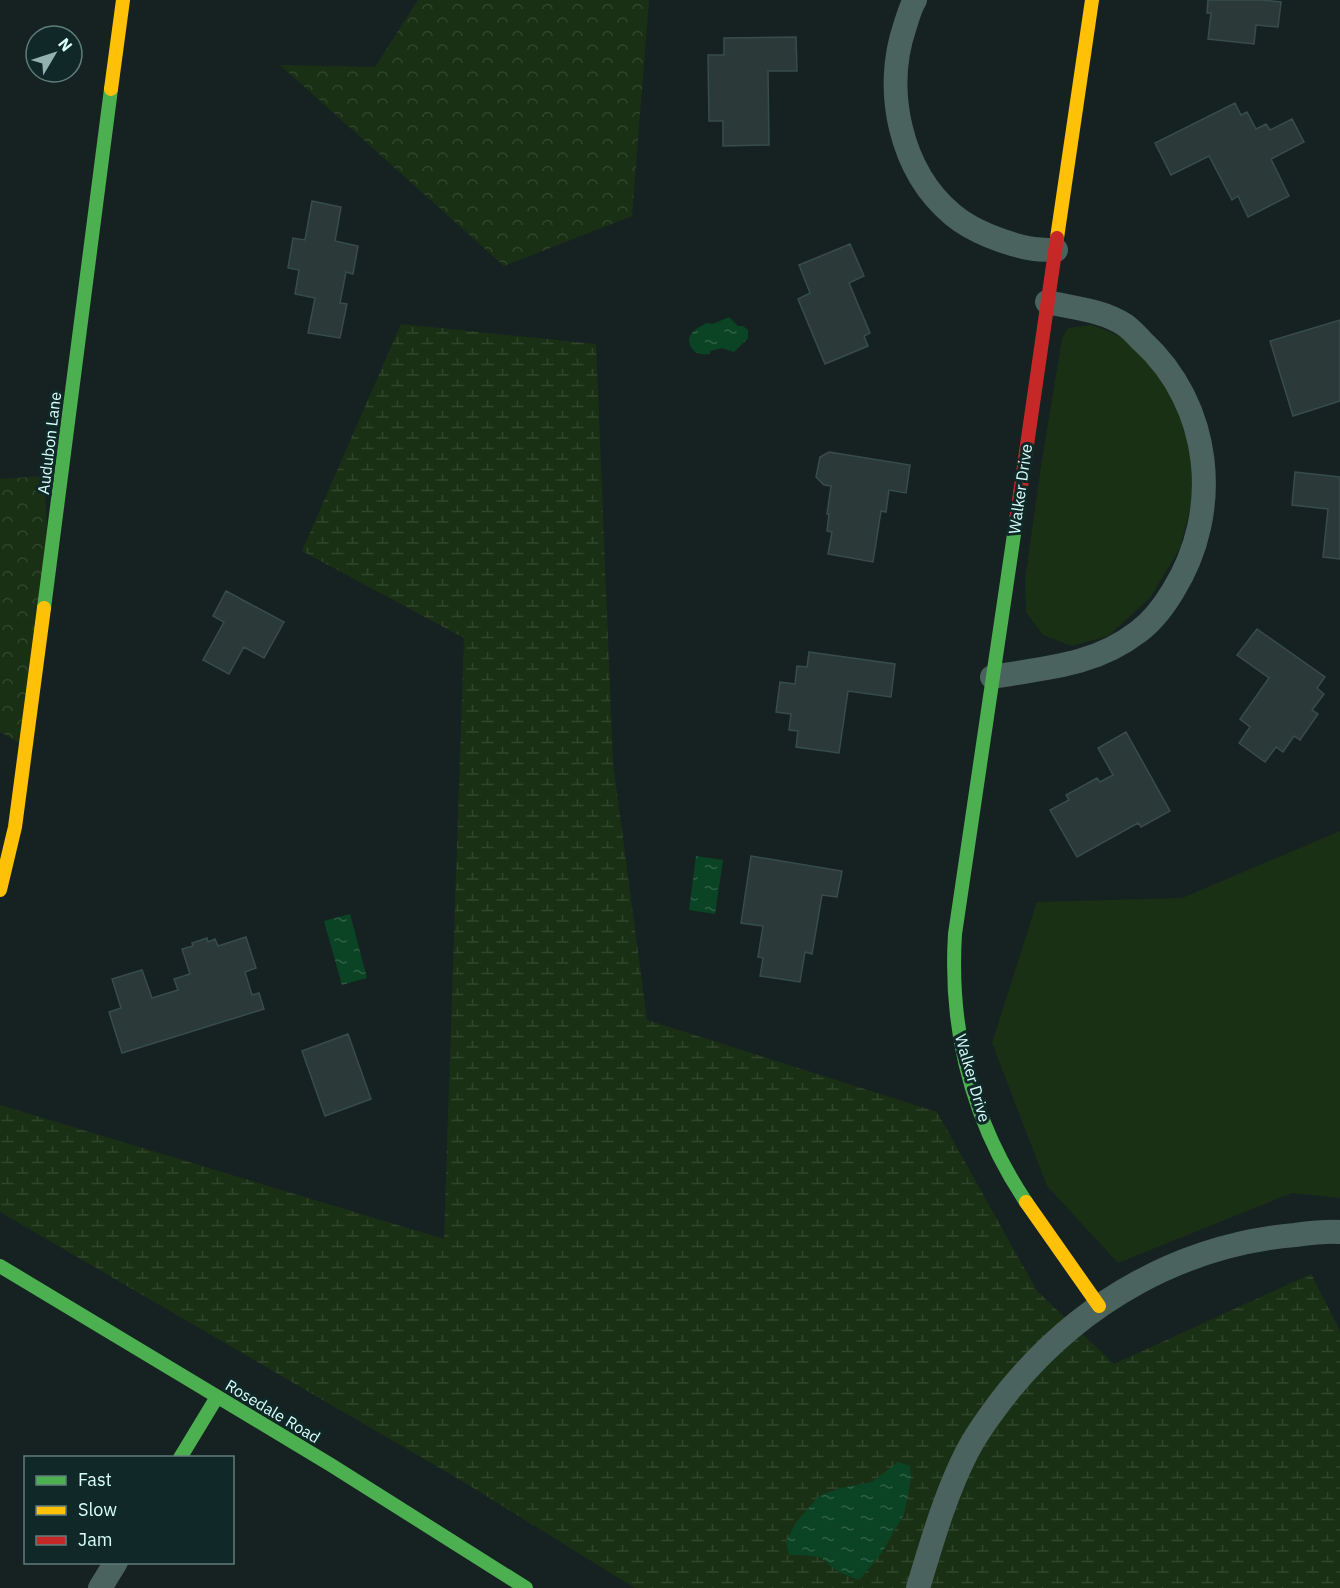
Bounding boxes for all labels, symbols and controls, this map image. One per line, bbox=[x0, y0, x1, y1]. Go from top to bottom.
north arrow bbox=[24, 24, 84, 84]
text: N bbox=[54, 34, 77, 55]
street label: Audubon Lane bbox=[33, 390, 65, 495]
street label: Walker Drive bbox=[1004, 442, 1036, 535]
street label: Walker Drive bbox=[951, 1032, 995, 1125]
street label: Rosedale Road bbox=[222, 1375, 324, 1447]
legend bbox=[24, 1456, 234, 1564]
text: Fast bbox=[78, 1468, 112, 1491]
text: Slow bbox=[78, 1498, 117, 1521]
text: Jam bbox=[78, 1528, 113, 1551]

